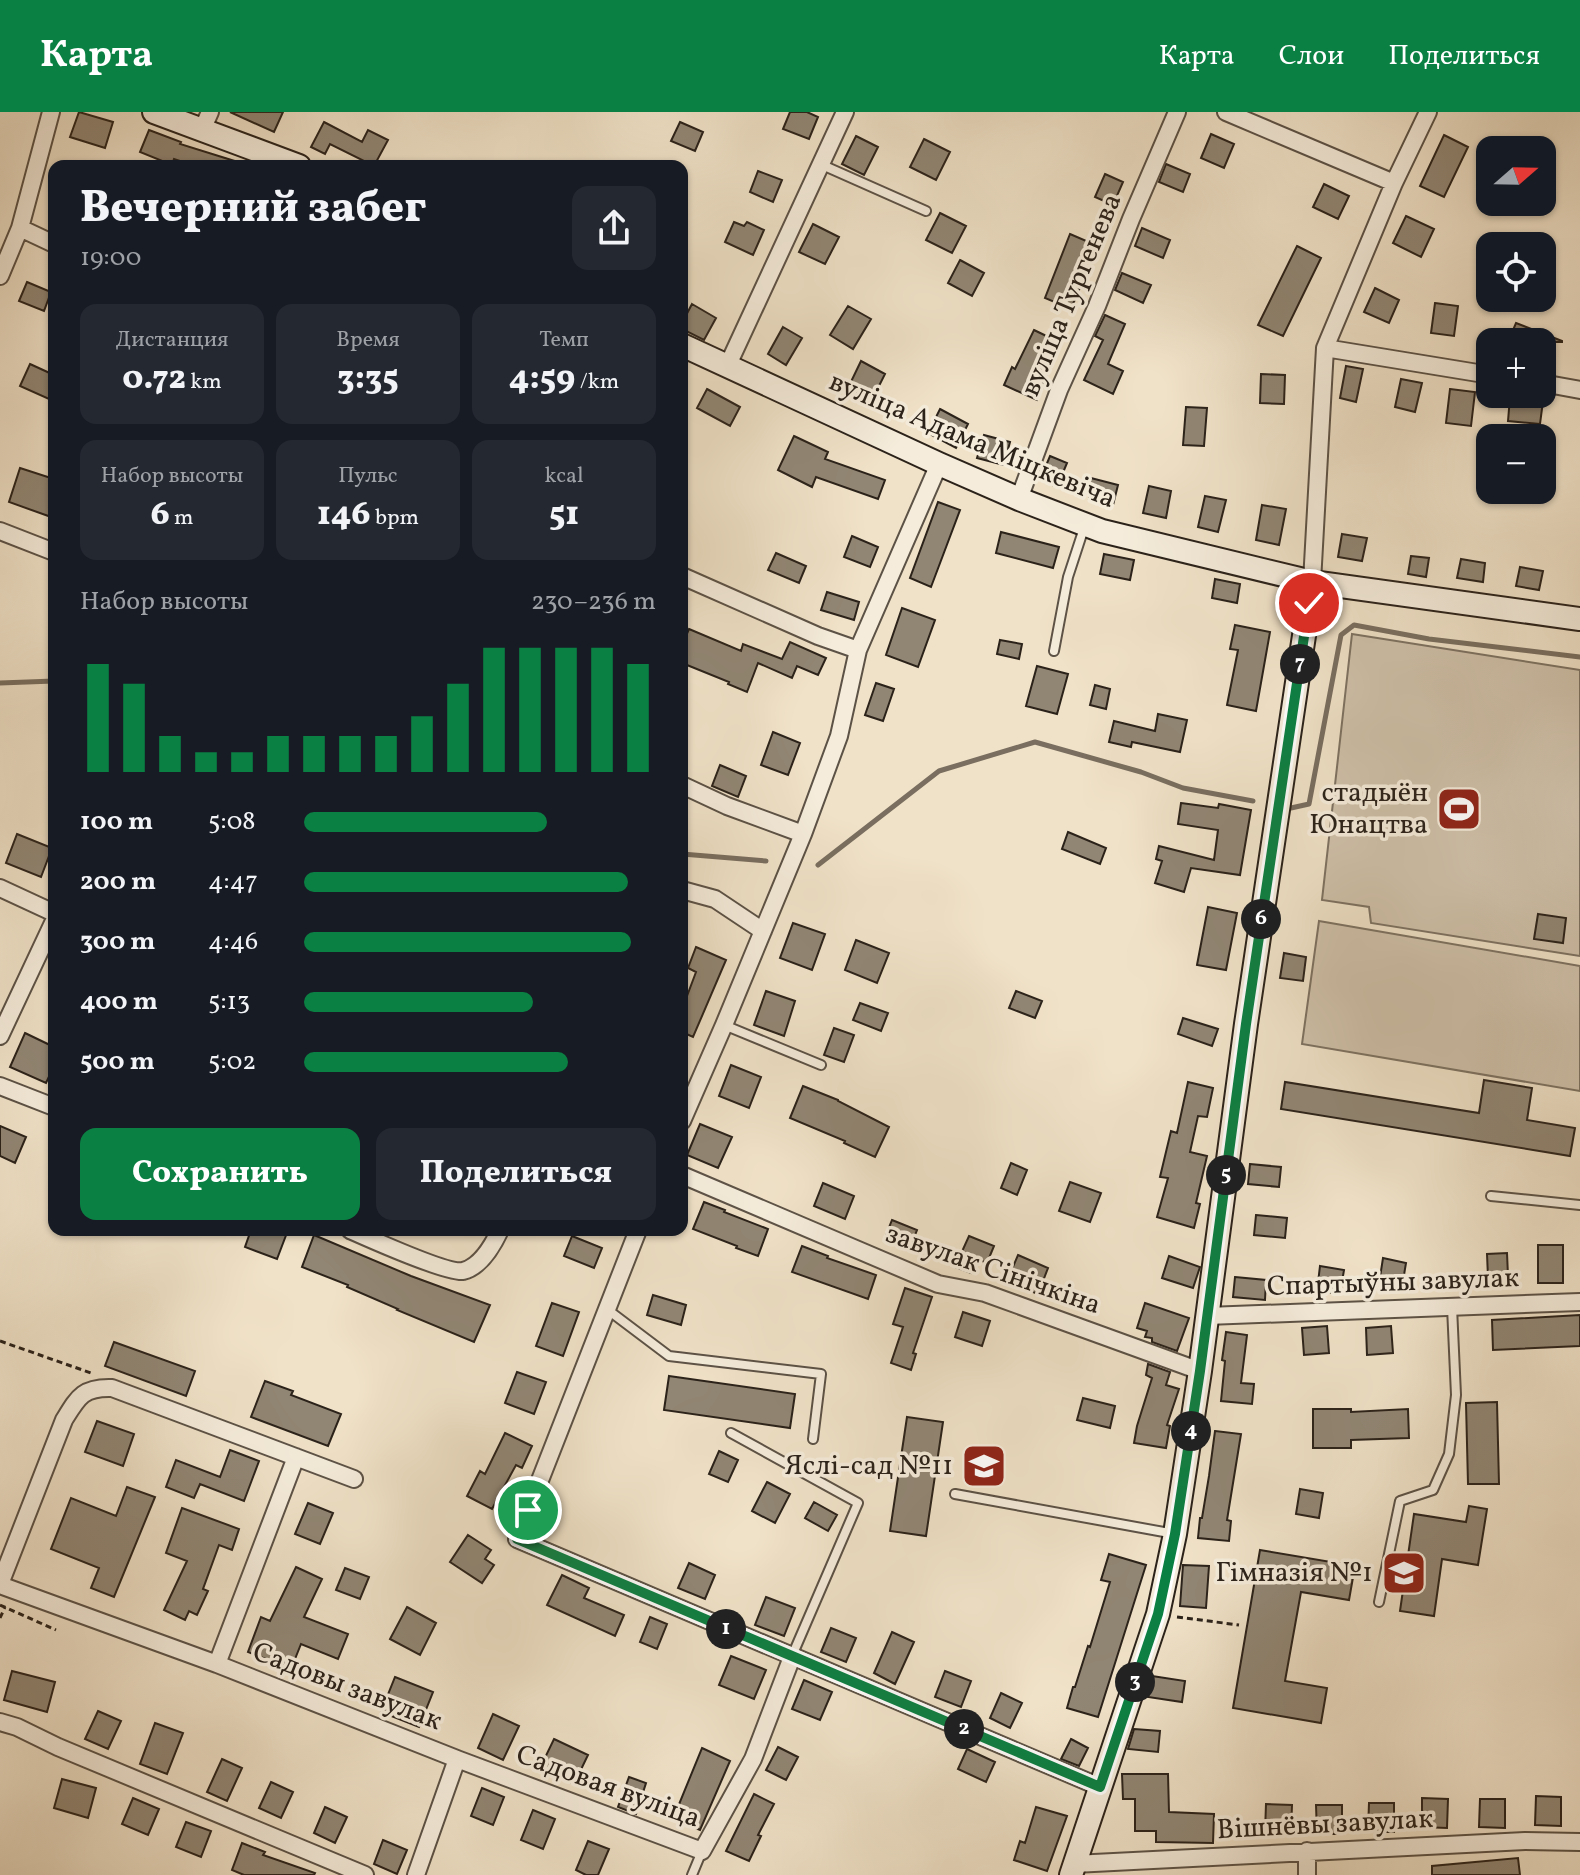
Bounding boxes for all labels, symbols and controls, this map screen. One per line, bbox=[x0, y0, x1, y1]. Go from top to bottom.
text: Карта bbox=[40, 30, 153, 83]
text: Карта bbox=[1159, 37, 1235, 76]
text: Слои bbox=[1279, 37, 1344, 76]
text: Поделиться bbox=[1388, 37, 1540, 76]
north arrow bbox=[1476, 136, 1556, 216]
map controls bbox=[1476, 136, 1556, 504]
text: Вечерний забег bbox=[80, 179, 426, 240]
button: share bbox=[572, 186, 656, 270]
street label: вуліца Тургенева bbox=[1012, 187, 1132, 403]
button: locate bbox=[1476, 232, 1556, 312]
text: 19:00 bbox=[80, 240, 142, 276]
text: Дистанция bbox=[115, 325, 229, 356]
text: Время bbox=[336, 325, 400, 356]
text: Темп bbox=[539, 325, 589, 356]
button: + bbox=[1476, 328, 1556, 408]
text: 0.72 bbox=[122, 356, 186, 403]
text: 3:35 bbox=[337, 356, 399, 403]
text: 4:59 bbox=[509, 356, 575, 403]
street label: вуліца Адама Міцкевіча bbox=[823, 363, 1121, 519]
text: km bbox=[186, 367, 222, 398]
text: /km bbox=[575, 367, 619, 398]
button: − bbox=[1476, 424, 1556, 504]
text: Набор высоты bbox=[101, 461, 243, 492]
text: Пульс bbox=[338, 461, 398, 492]
text: kcal bbox=[544, 461, 584, 492]
text: 6 bbox=[150, 492, 170, 539]
text: 146 bbox=[317, 492, 371, 539]
text: 51 bbox=[549, 492, 579, 539]
text: m bbox=[170, 503, 194, 534]
text: bpm bbox=[371, 503, 419, 534]
pin bbox=[1275, 569, 1343, 637]
icon: check bbox=[1287, 581, 1331, 625]
text: Набор высоты bbox=[80, 584, 248, 620]
text: 230–236 m bbox=[531, 584, 656, 620]
pin: 7 bbox=[1280, 644, 1320, 684]
text: 7 bbox=[1295, 648, 1305, 679]
place label: стадыён Юнацтва bbox=[1309, 774, 1428, 845]
sports icon: стадыён Юнацтва bbox=[1435, 785, 1483, 833]
text: 100 m bbox=[80, 804, 153, 840]
text: 5:08 bbox=[208, 804, 255, 840]
text: 200 m bbox=[80, 864, 156, 900]
text: 4:47 bbox=[208, 864, 258, 900]
pin: 6 bbox=[1241, 899, 1281, 939]
text: 6 bbox=[1255, 903, 1267, 934]
text: 300 m bbox=[80, 924, 156, 960]
text: 4:46 bbox=[208, 924, 258, 960]
text: 400 m bbox=[80, 984, 158, 1020]
text: 5:13 bbox=[208, 984, 250, 1020]
text: 500 m bbox=[80, 1044, 155, 1080]
text: 5:02 bbox=[208, 1044, 256, 1080]
button: Сохранить bbox=[80, 1128, 360, 1220]
button: Поделиться bbox=[376, 1128, 656, 1220]
pin: 5 bbox=[1206, 1155, 1246, 1195]
text: 5 bbox=[1221, 1159, 1231, 1190]
street label: завулак Сінічкіна bbox=[880, 1215, 1106, 1325]
street label: Спартыўны завулак bbox=[1266, 1259, 1520, 1307]
pin: 4 bbox=[1171, 1411, 1211, 1451]
text: 4 bbox=[1184, 1415, 1198, 1446]
school or university icon: Яслі-сад №11 bbox=[960, 1442, 1008, 1490]
place label: Яслі-сад №11 bbox=[785, 1447, 953, 1486]
pin bbox=[494, 1476, 562, 1544]
icon: arrive bbox=[506, 1488, 550, 1532]
school or university icon: Гімназія №1 bbox=[1380, 1549, 1428, 1597]
place label: Гімназія №1 bbox=[1216, 1554, 1373, 1593]
pin: 1 bbox=[706, 1609, 746, 1649]
text: 1 bbox=[722, 1613, 730, 1644]
street label: Садовы завулак bbox=[247, 1633, 447, 1741]
pin: 3 bbox=[1115, 1662, 1155, 1702]
text: 3 bbox=[1129, 1666, 1141, 1697]
pin: 2 bbox=[944, 1709, 984, 1749]
text: 2 bbox=[958, 1713, 970, 1744]
street label: Садовая вуліца bbox=[510, 1736, 706, 1838]
street label: Вішнёвы завулак bbox=[1216, 1800, 1434, 1850]

